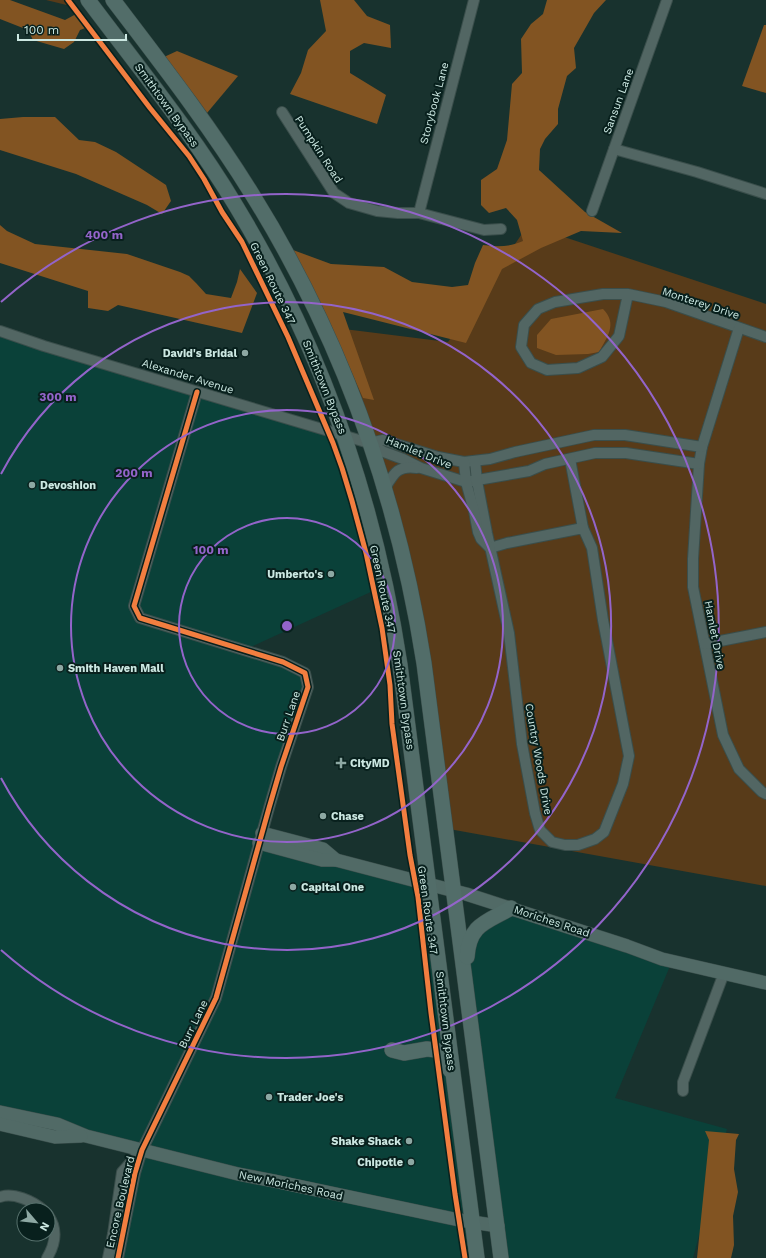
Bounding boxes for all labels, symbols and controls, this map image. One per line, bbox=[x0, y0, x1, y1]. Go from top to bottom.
scale bar bbox=[18, 16, 126, 42]
text: 100 m bbox=[24, 23, 59, 37]
street label: Smithtown Bypass bbox=[132, 61, 201, 150]
street label: Storybook Lane bbox=[417, 61, 452, 145]
street label: Sansun Lane bbox=[601, 66, 636, 136]
street label: Pumpkin Road bbox=[292, 113, 345, 185]
text: 400 m bbox=[85, 228, 123, 242]
street label: Green Route 347 bbox=[247, 240, 298, 326]
street label: Monterey Drive bbox=[661, 285, 741, 322]
street label: Smithtown Bypass bbox=[300, 338, 349, 436]
place label: David's Bridal bbox=[163, 347, 237, 360]
marker: David's Bridal bbox=[240, 348, 250, 358]
street label: Alexander Avenue bbox=[140, 356, 235, 397]
text: 300 m bbox=[39, 390, 77, 404]
street label: Hamlet Drive bbox=[384, 433, 454, 472]
text: 200 m bbox=[115, 466, 153, 480]
place label: Devoshion bbox=[40, 479, 96, 492]
marker: Devoshion bbox=[27, 480, 37, 490]
text: 100 m bbox=[193, 543, 229, 557]
street label: Green Route 347 bbox=[367, 544, 398, 634]
place label: Umberto's bbox=[267, 568, 323, 581]
marker: Umberto's bbox=[326, 569, 336, 579]
street label: Hamlet Drive bbox=[701, 600, 728, 671]
centre of rings bbox=[280, 619, 294, 633]
street label: Smithtown Bypass bbox=[390, 650, 417, 751]
place label: Smith Haven Mall bbox=[68, 662, 164, 675]
marker: Smith Haven Mall bbox=[55, 663, 65, 673]
street label: Burr Lane bbox=[274, 689, 303, 743]
street label: Country Woods Drive bbox=[522, 702, 555, 816]
marker: CityMD bbox=[335, 757, 347, 769]
place label: CityMD bbox=[350, 757, 390, 770]
place label: Chase bbox=[331, 810, 364, 823]
marker: Chase bbox=[318, 811, 328, 821]
street label: Green Route 347 bbox=[415, 865, 440, 955]
place label: Capital One bbox=[301, 881, 364, 894]
marker: Capital One bbox=[288, 882, 298, 892]
street label: Moriches Road bbox=[512, 903, 591, 940]
street label: Smithtown Bypass bbox=[433, 971, 458, 1072]
street label: Burr Lane bbox=[176, 998, 211, 1051]
place label: Trader Joe's bbox=[277, 1091, 343, 1104]
marker: Trader Joe's bbox=[264, 1092, 274, 1102]
place label: Shake Shack bbox=[331, 1135, 401, 1148]
marker: Shake Shack bbox=[404, 1136, 414, 1146]
street label: Encore Boulevard bbox=[104, 1155, 137, 1249]
place label: Chipotle bbox=[357, 1156, 403, 1169]
marker: Chipotle bbox=[406, 1157, 416, 1167]
street label: New Moriches Road bbox=[238, 1168, 344, 1203]
north arrow bbox=[16, 1202, 56, 1242]
text: N bbox=[37, 1220, 52, 1233]

